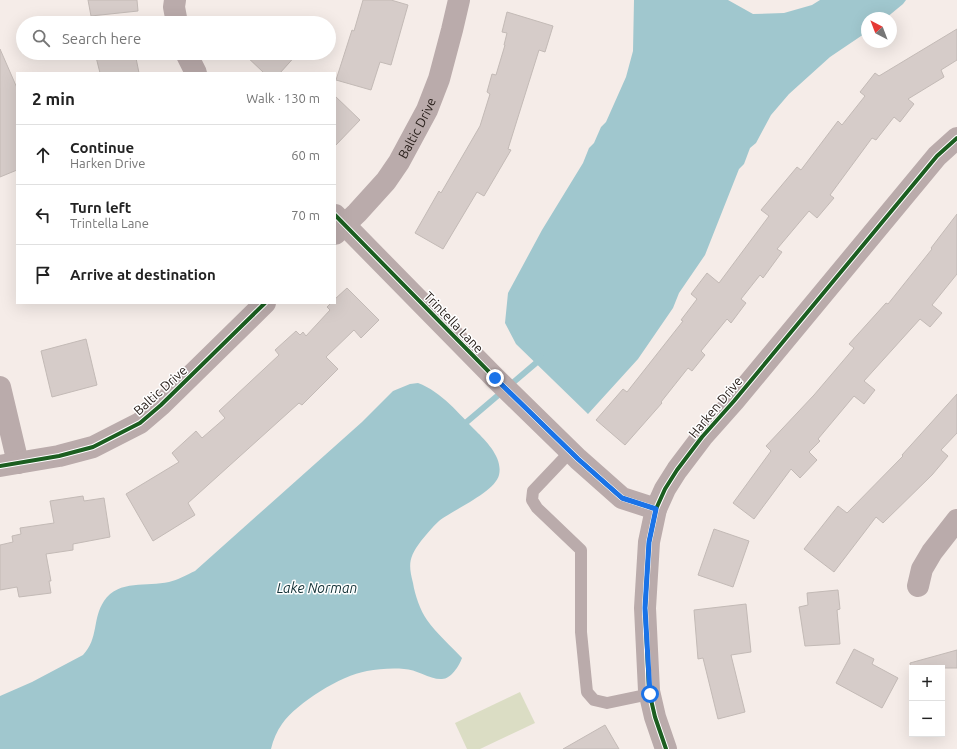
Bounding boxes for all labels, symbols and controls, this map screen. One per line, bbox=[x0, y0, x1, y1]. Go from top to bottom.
north arrow bbox=[861, 12, 897, 48]
search box bbox=[16, 16, 336, 60]
icon: search bbox=[30, 27, 52, 49]
text: Search here bbox=[62, 30, 141, 47]
text: 2 min bbox=[32, 89, 75, 108]
text: Walk · 130 m bbox=[246, 91, 320, 105]
street label: Baltic Drive bbox=[395, 96, 438, 161]
text: Continue bbox=[70, 139, 134, 156]
icon: ahead bbox=[32, 144, 54, 166]
text: 60 m bbox=[291, 148, 320, 162]
text: Harken Drive bbox=[70, 156, 145, 170]
text: Turn left bbox=[70, 199, 131, 216]
icon: left bbox=[32, 204, 54, 226]
text: 70 m bbox=[291, 208, 320, 222]
text: Trintella Lane bbox=[70, 216, 149, 230]
icon: arrive bbox=[32, 264, 54, 286]
text: Arrive at destination bbox=[70, 266, 216, 283]
street label: Trintella Lane bbox=[422, 289, 486, 355]
street label: Baltic Drive bbox=[131, 363, 189, 417]
route end bbox=[486, 369, 504, 387]
street label: Harken Drive bbox=[685, 374, 745, 440]
water label: Lake Norman bbox=[277, 580, 357, 596]
map controls bbox=[909, 665, 945, 737]
button: + bbox=[909, 665, 945, 701]
route start bbox=[641, 685, 659, 703]
button: − bbox=[909, 701, 945, 737]

